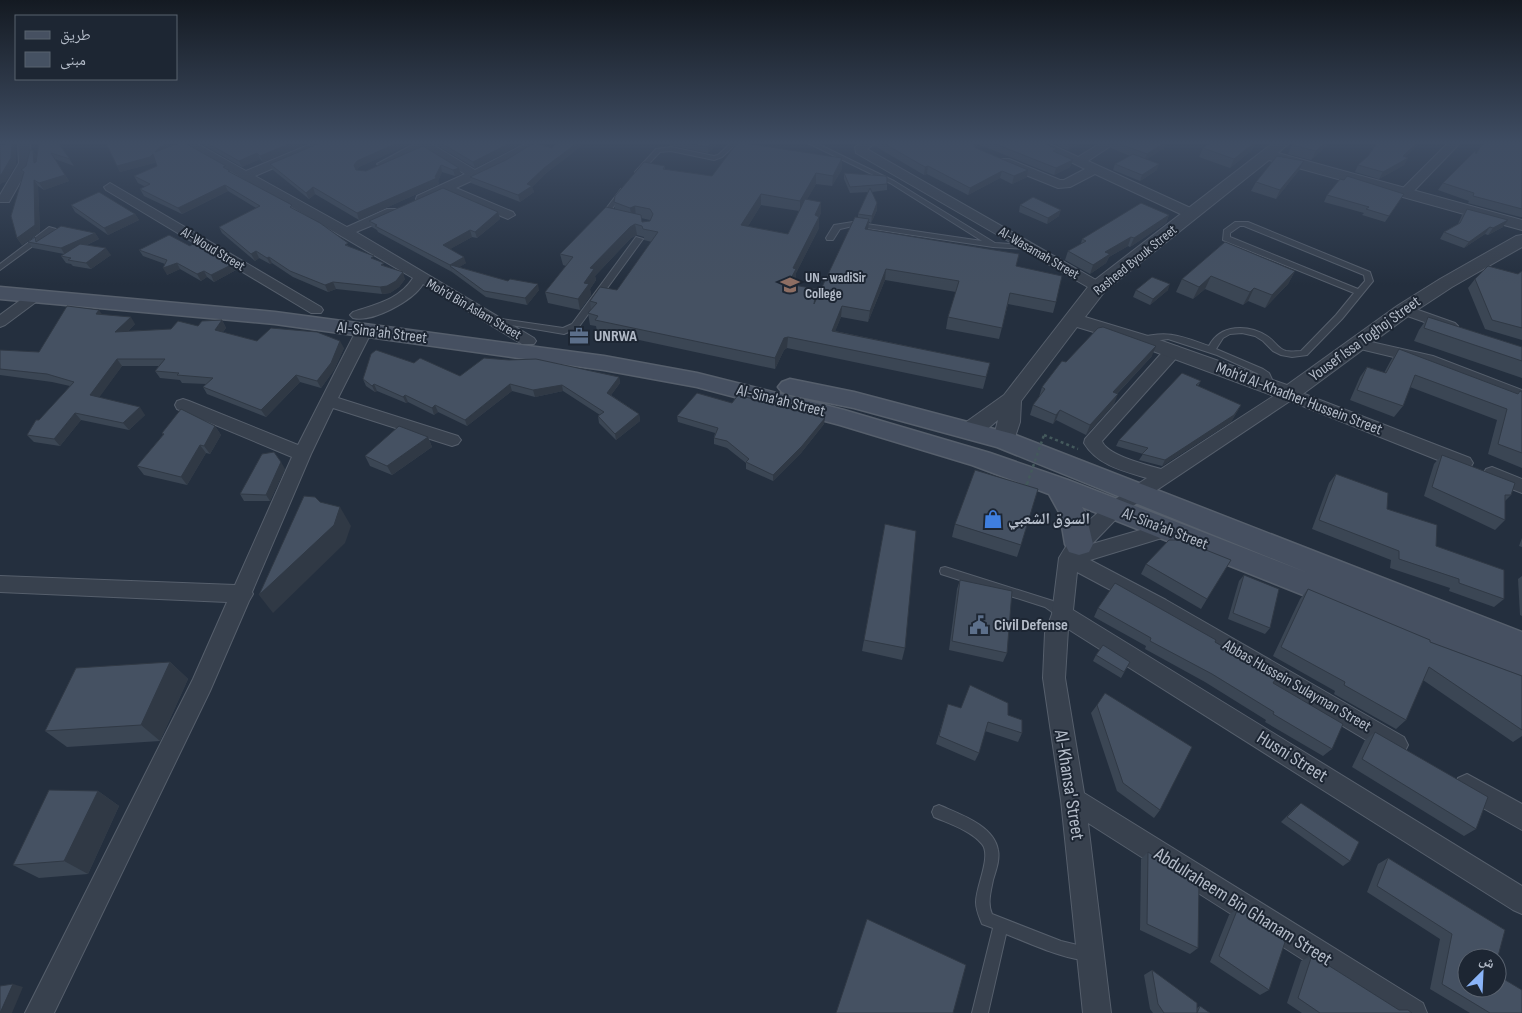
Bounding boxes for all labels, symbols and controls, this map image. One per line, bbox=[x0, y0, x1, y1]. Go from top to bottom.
legend bbox=[15, 15, 178, 80]
text: طريق bbox=[60, 26, 91, 45]
text: مبنى bbox=[60, 51, 86, 70]
street label: Rasheed Byouk Street bbox=[1090, 221, 1180, 299]
street label: Al-Woud Street bbox=[177, 223, 248, 275]
street label: Al-Wasamah Street bbox=[995, 223, 1082, 283]
place label: UN - wadiSir College bbox=[805, 269, 867, 302]
school or university icon: UN - wadiSir College bbox=[779, 274, 801, 296]
street label: Moh’d Bin Aslam Street bbox=[423, 275, 525, 343]
street label: Yousef Issa Toghoj Street bbox=[1306, 292, 1424, 386]
street label: Al-Sina'ah Street bbox=[335, 318, 428, 348]
office icon: UNRWA bbox=[568, 325, 590, 347]
place label: UNRWA bbox=[594, 327, 637, 346]
street label: Moh’d Al-Khadher Hussein Street bbox=[1213, 359, 1385, 440]
street label: Al-Sina'ah Street bbox=[734, 381, 827, 421]
street label: Al-Sina'ah Street bbox=[1118, 504, 1211, 554]
shop icon: السوق الشعبي bbox=[982, 508, 1004, 530]
place label: السوق الشعبي bbox=[1008, 510, 1090, 530]
public building icon: Civil Defense bbox=[968, 614, 990, 636]
place label: Civil Defense bbox=[994, 616, 1068, 635]
street label: Abbas Hussein Sulayman Street bbox=[1219, 635, 1375, 736]
street label: Husni Street bbox=[1252, 726, 1332, 788]
street label: Al-Khansa' Street bbox=[1049, 727, 1089, 842]
street label: Abdulraheem Bin Ghanam Street bbox=[1149, 842, 1336, 971]
north arrow bbox=[1457, 948, 1507, 998]
text: ش bbox=[1477, 951, 1497, 972]

